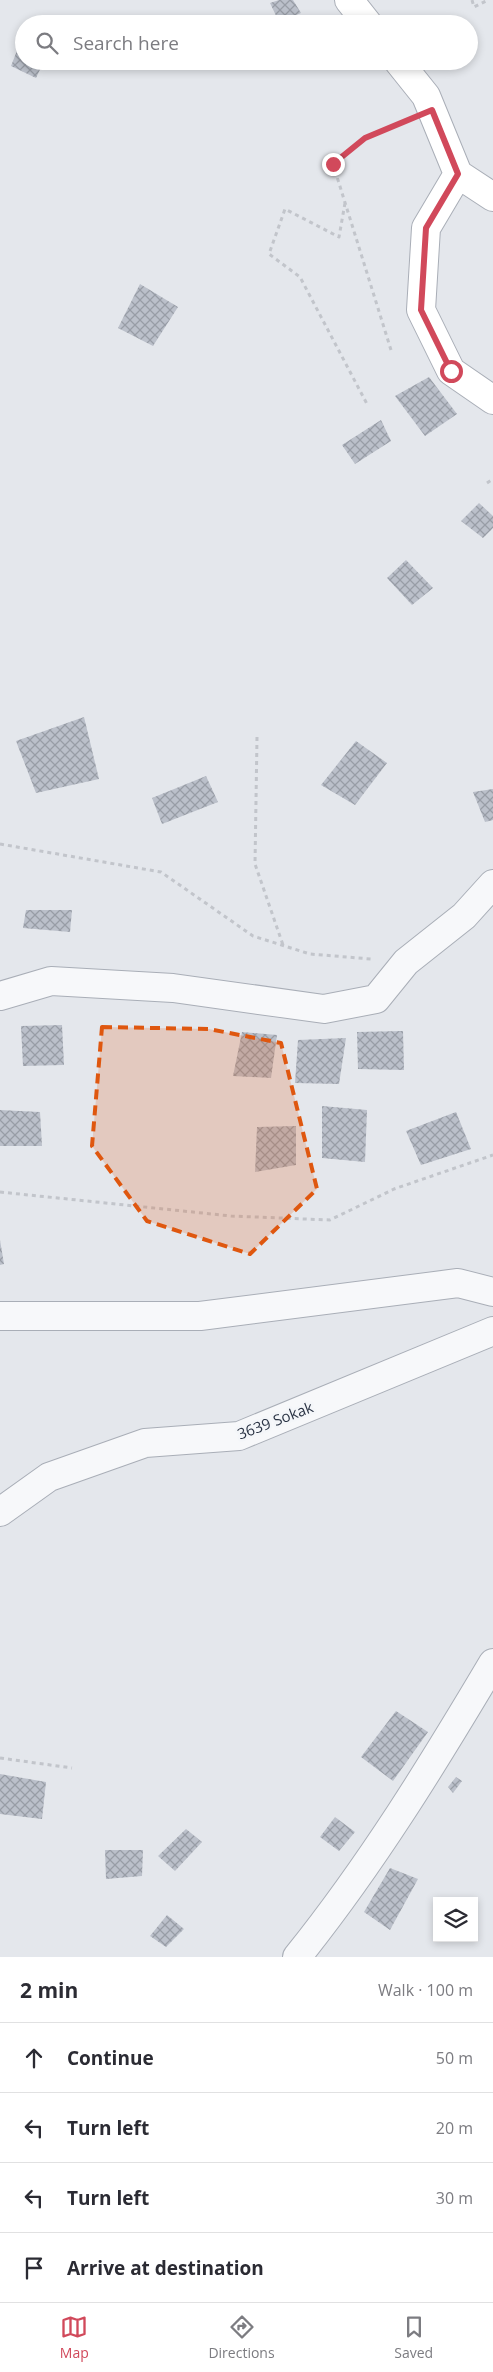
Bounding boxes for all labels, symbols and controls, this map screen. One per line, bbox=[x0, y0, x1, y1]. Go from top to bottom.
search box bbox=[15, 15, 478, 70]
icon: search bbox=[33, 29, 61, 57]
text: Search here bbox=[73, 30, 179, 56]
route end bbox=[322, 153, 345, 176]
route start bbox=[440, 360, 463, 383]
street label: 3639 Sokak bbox=[234, 1396, 316, 1444]
map controls bbox=[433, 1897, 478, 1942]
button: layers bbox=[433, 1897, 478, 1942]
text: 2 min bbox=[20, 1976, 78, 2004]
text: Walk · 100 m bbox=[378, 1979, 473, 2001]
icon: ahead bbox=[20, 2044, 48, 2072]
text: Continue bbox=[67, 2045, 154, 2071]
text: 50 m bbox=[436, 2047, 473, 2069]
icon: left bbox=[20, 2114, 48, 2142]
text: Turn left bbox=[67, 2115, 149, 2141]
text: 20 m bbox=[436, 2117, 473, 2139]
icon: left bbox=[20, 2184, 48, 2212]
text: Turn left bbox=[67, 2185, 149, 2211]
text: 30 m bbox=[436, 2187, 473, 2209]
icon: arrive bbox=[20, 2254, 48, 2282]
text: Arrive at destination bbox=[67, 2255, 264, 2281]
tab: Map bbox=[60, 2313, 89, 2362]
tab: Directions bbox=[208, 2313, 275, 2362]
tab: Saved bbox=[394, 2313, 433, 2362]

